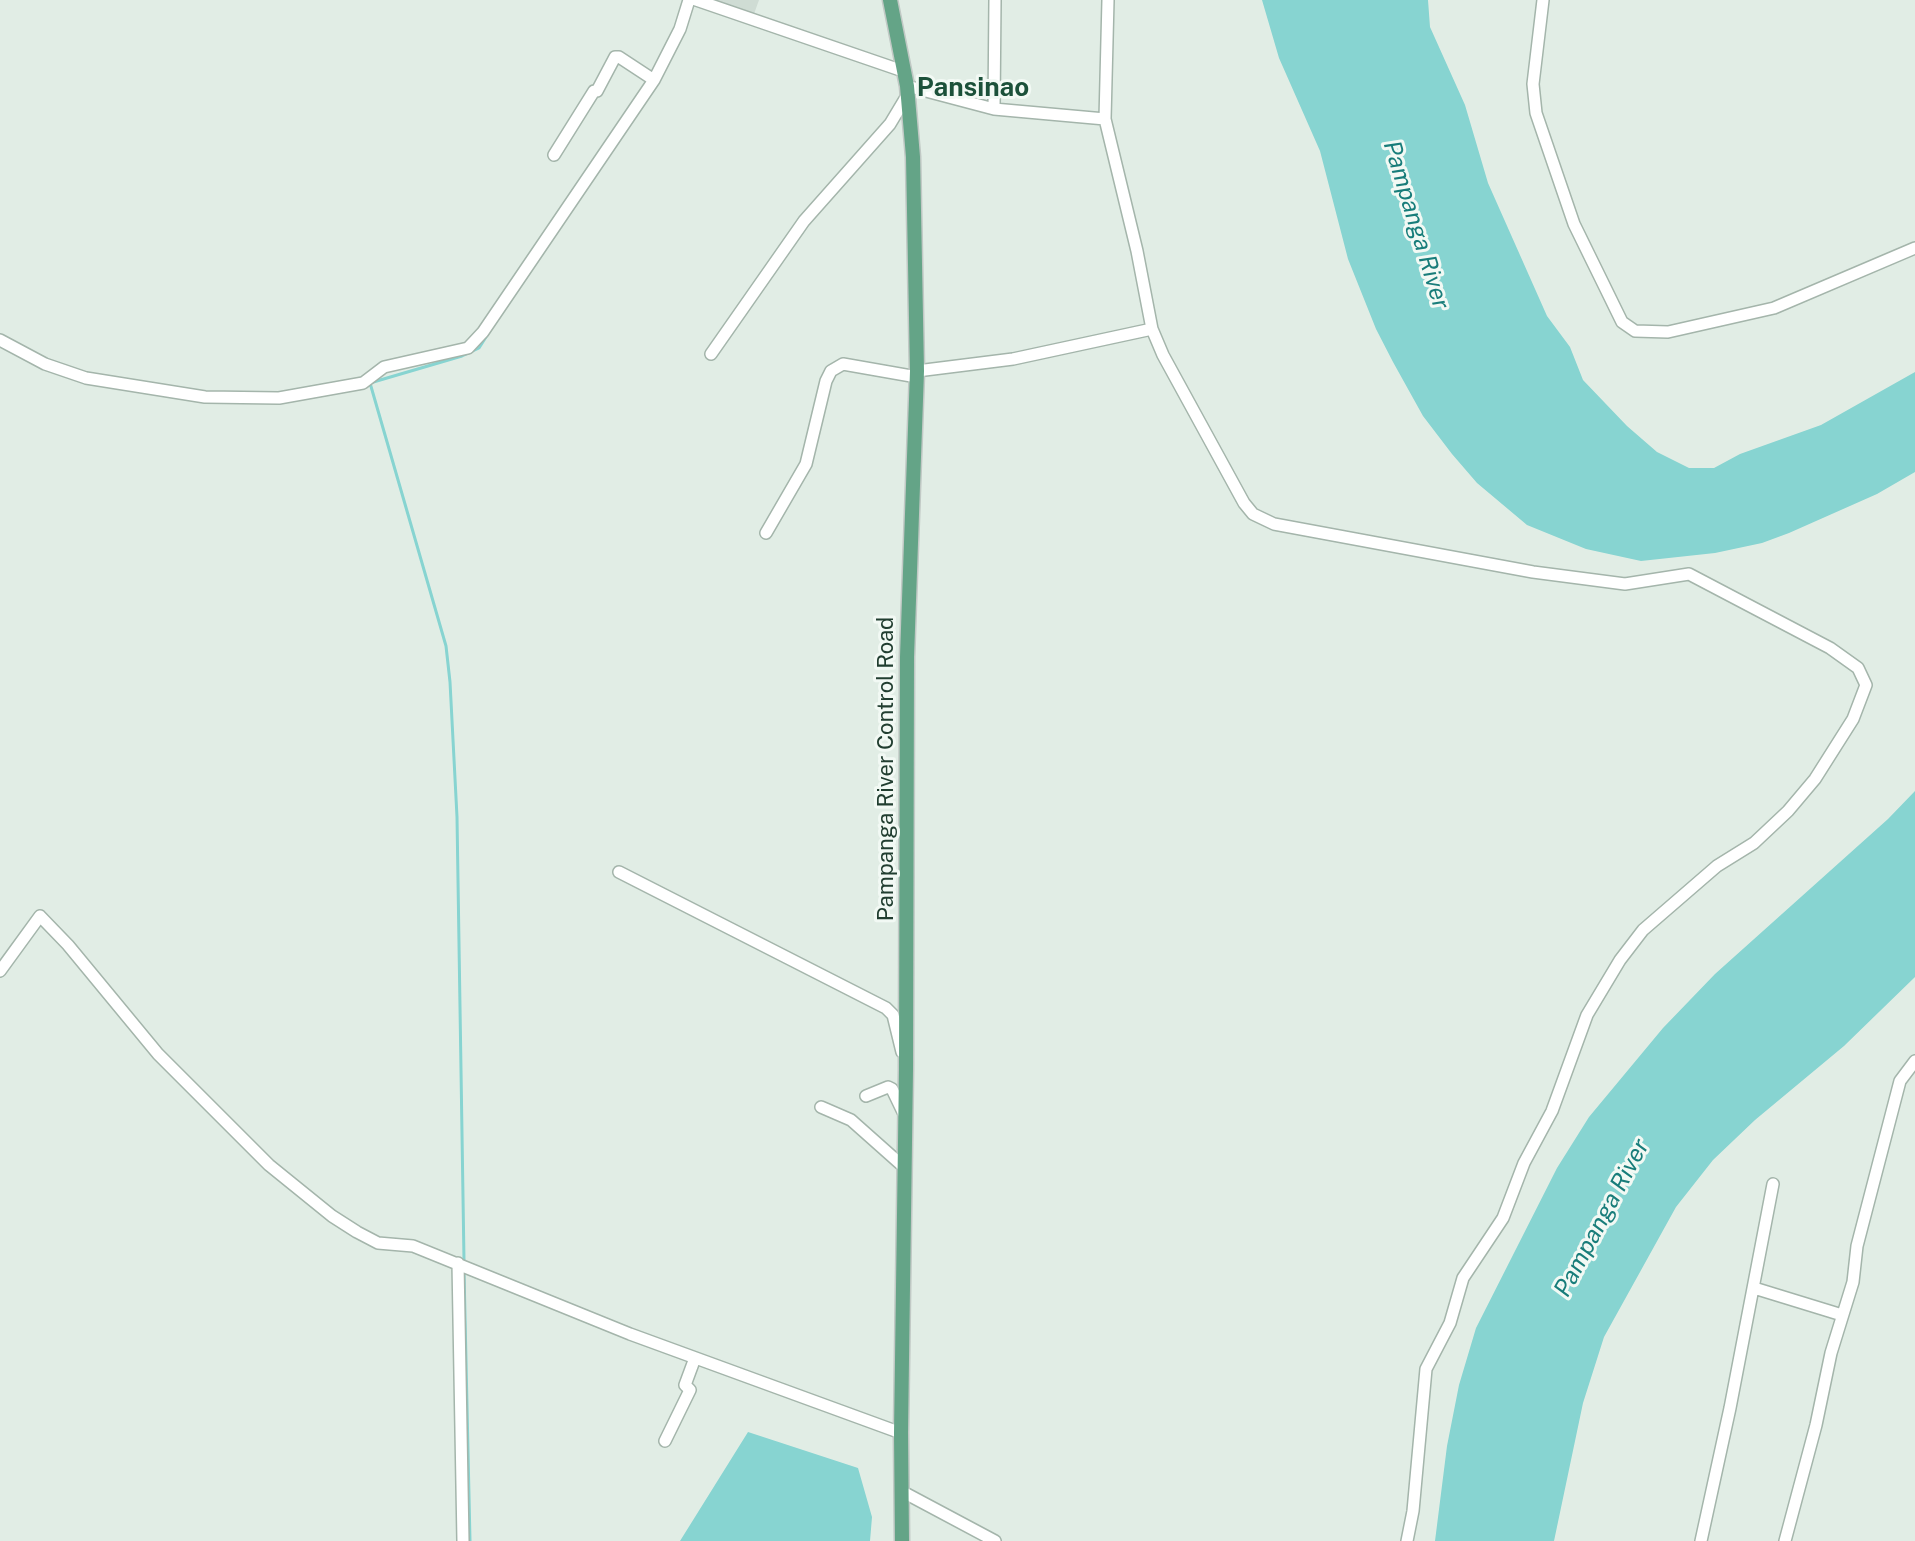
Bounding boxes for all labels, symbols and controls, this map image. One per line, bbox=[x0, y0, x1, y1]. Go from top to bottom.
district label: Pansinao bbox=[917, 72, 1029, 104]
water label: Pampanga River bbox=[1377, 137, 1455, 313]
street label: Pampanga River Control Road bbox=[873, 617, 899, 921]
water label: Pampanga River bbox=[1548, 1134, 1656, 1302]

